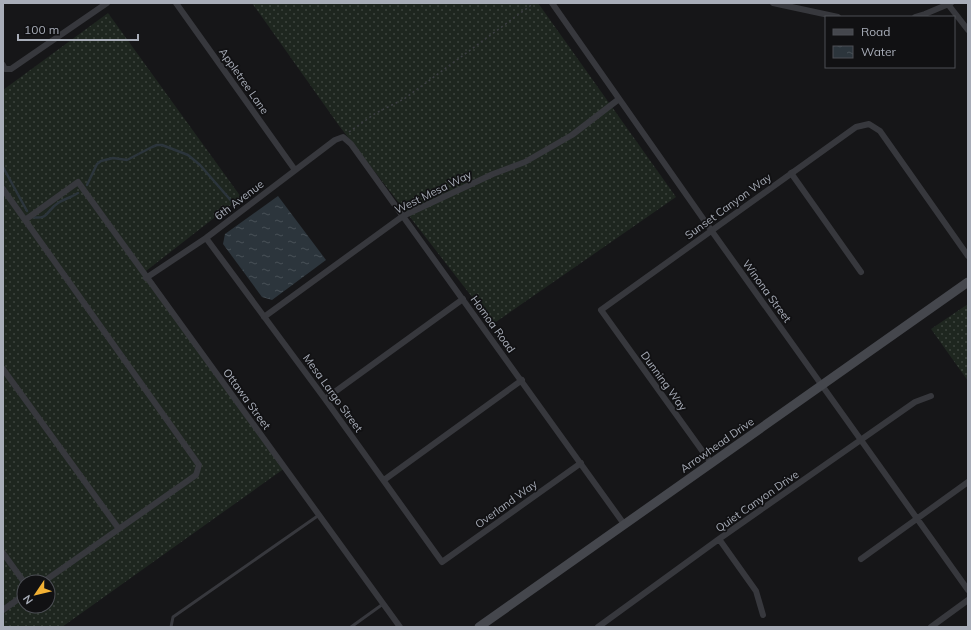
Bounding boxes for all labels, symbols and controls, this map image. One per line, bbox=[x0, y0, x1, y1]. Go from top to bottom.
scale bar bbox=[18, 16, 138, 42]
legend bbox=[825, 16, 955, 68]
text: 100 m bbox=[24, 22, 59, 37]
text: Road bbox=[861, 24, 890, 39]
text: Water bbox=[861, 44, 897, 59]
street label: Appletree Lane bbox=[216, 45, 272, 117]
street label: West Mesa Way bbox=[392, 167, 474, 217]
street label: Sunset Canyon Way bbox=[682, 170, 774, 242]
street label: 6th Avenue bbox=[212, 177, 266, 223]
street label: Winona Street bbox=[740, 257, 794, 325]
street label: Homoa Road bbox=[468, 293, 518, 355]
street label: Dunning Way bbox=[638, 349, 690, 414]
street label: Mesa Largo Street bbox=[300, 351, 366, 435]
street label: Ottawa Street bbox=[220, 366, 274, 432]
street label: Arrowhead Drive bbox=[677, 414, 757, 476]
street label: Quiet Canyon Drive bbox=[713, 467, 801, 535]
street label: Overland Way bbox=[472, 477, 540, 531]
north arrow bbox=[16, 574, 56, 614]
text: N bbox=[20, 592, 36, 607]

